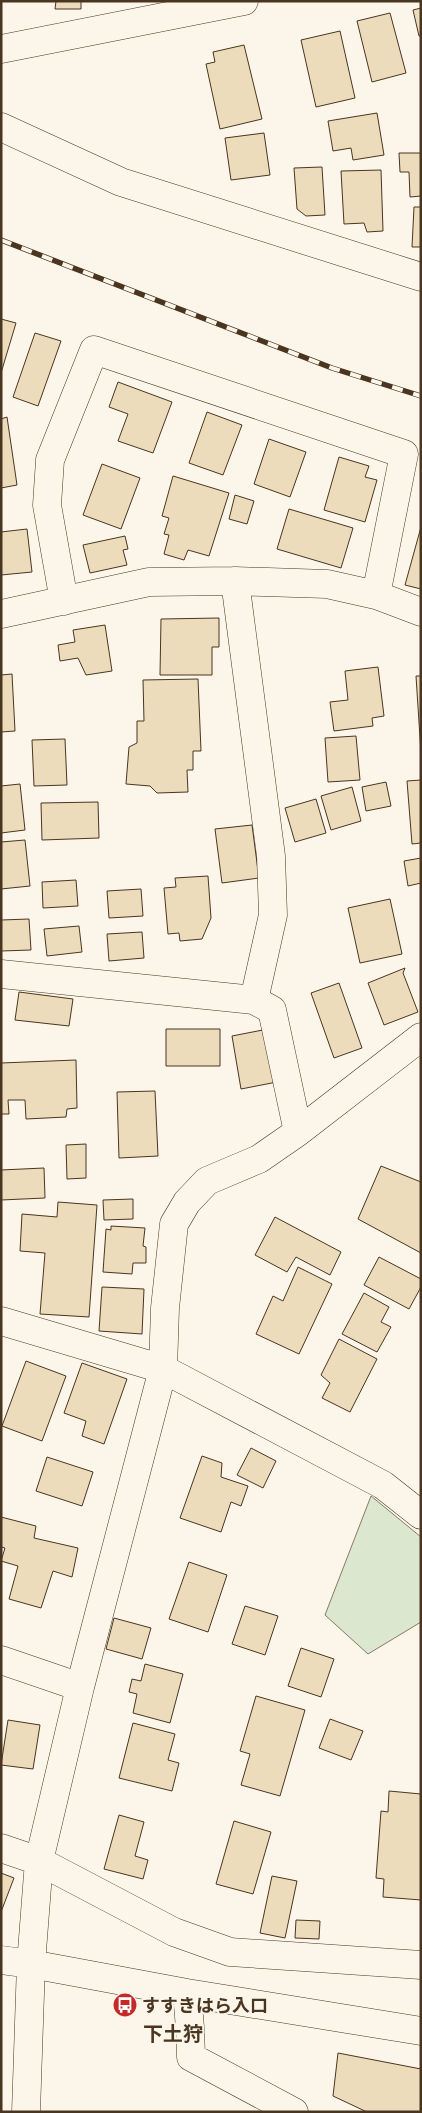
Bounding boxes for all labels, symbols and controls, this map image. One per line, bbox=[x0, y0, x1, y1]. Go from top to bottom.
bus stop icon: すすきはら入口 bbox=[112, 1992, 138, 2018]
place label: すすきはら入口 bbox=[142, 1993, 268, 2017]
district label: 下土狩 bbox=[143, 2019, 203, 2046]

